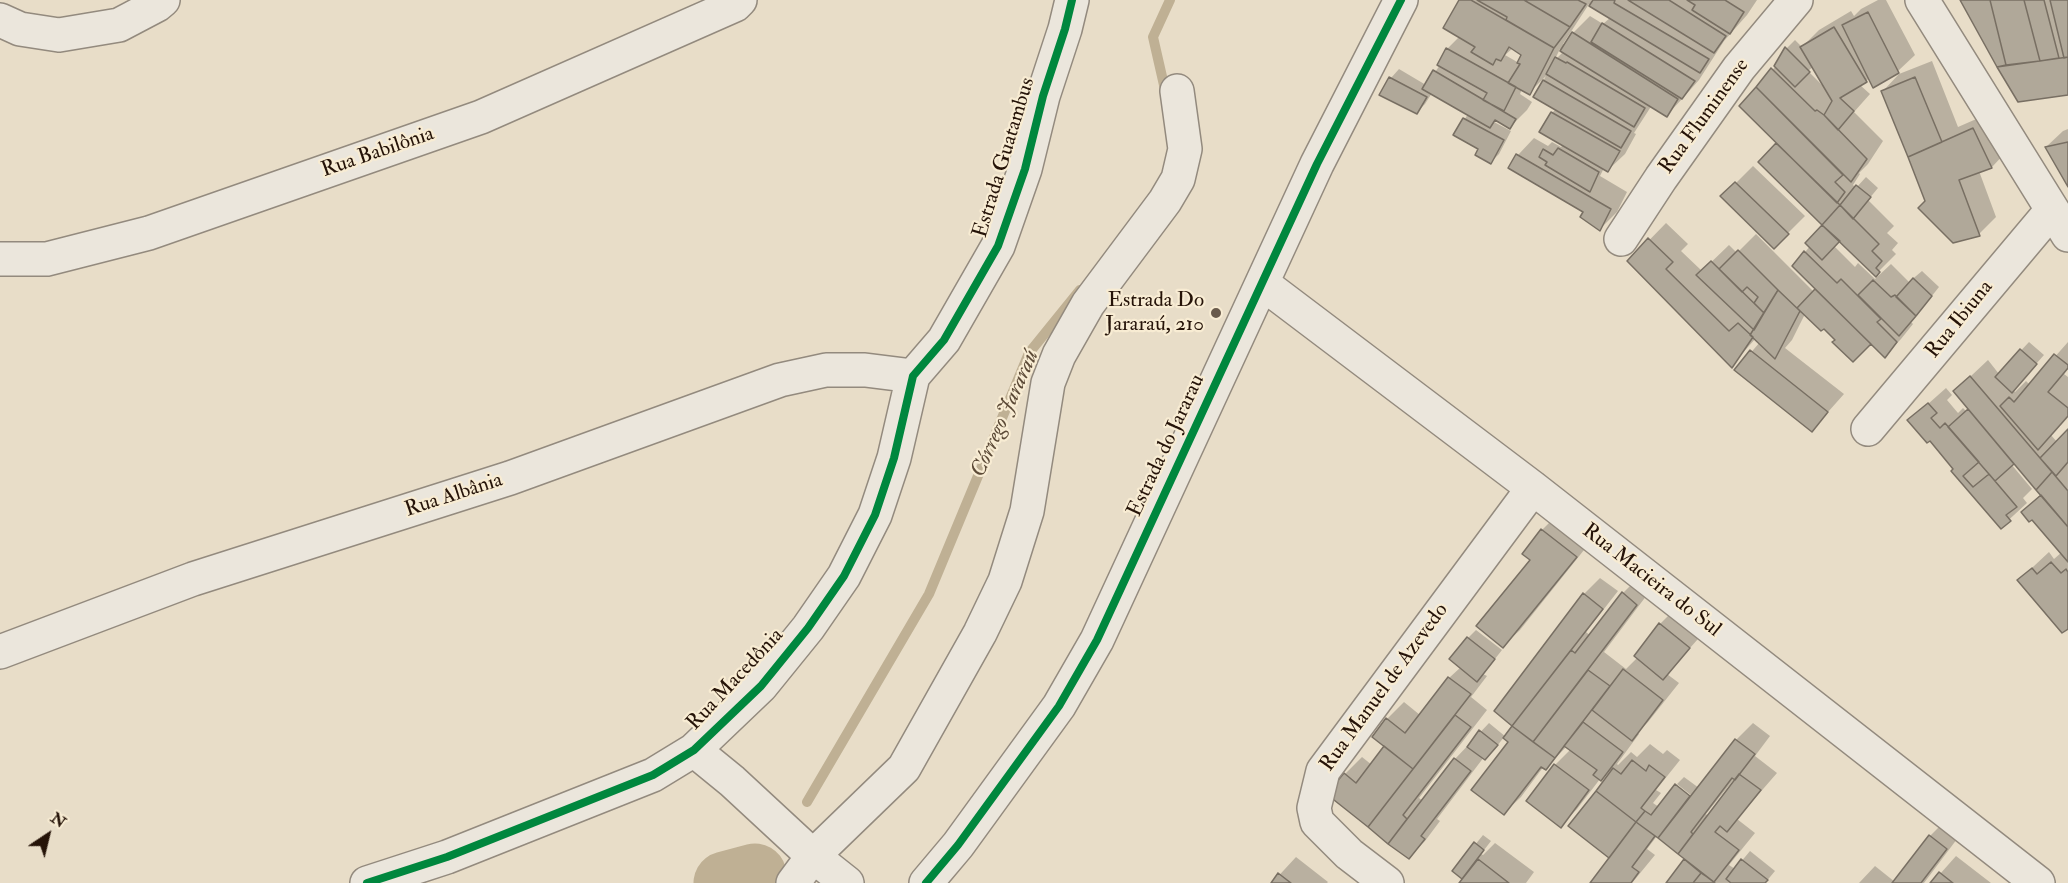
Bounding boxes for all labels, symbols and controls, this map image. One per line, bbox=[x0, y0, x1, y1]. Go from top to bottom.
street label: Rua Fluminense bbox=[1655, 54, 1755, 180]
street label: Estrada Guatambus bbox=[969, 75, 1041, 241]
street label: Rua Babilônia bbox=[318, 122, 438, 184]
street label: Rua Ibiuna bbox=[1921, 276, 1999, 364]
place label: Estrada Do Jararaú, 210 bbox=[1105, 288, 1204, 338]
marker: Estrada Do Jararaú, 210 bbox=[1209, 306, 1223, 320]
water label: Córrego Jararaú bbox=[966, 346, 1046, 482]
street label: Estrada do Jararau bbox=[1123, 371, 1211, 521]
street label: Rua Albânia bbox=[402, 468, 506, 524]
street label: Rua Macieira do Sul bbox=[1576, 519, 1726, 643]
street label: Rua Manuel de Azevedo bbox=[1316, 599, 1454, 777]
street label: Rua Macedônia bbox=[682, 624, 790, 736]
north arrow bbox=[18, 805, 78, 865]
text: N bbox=[47, 808, 70, 833]

